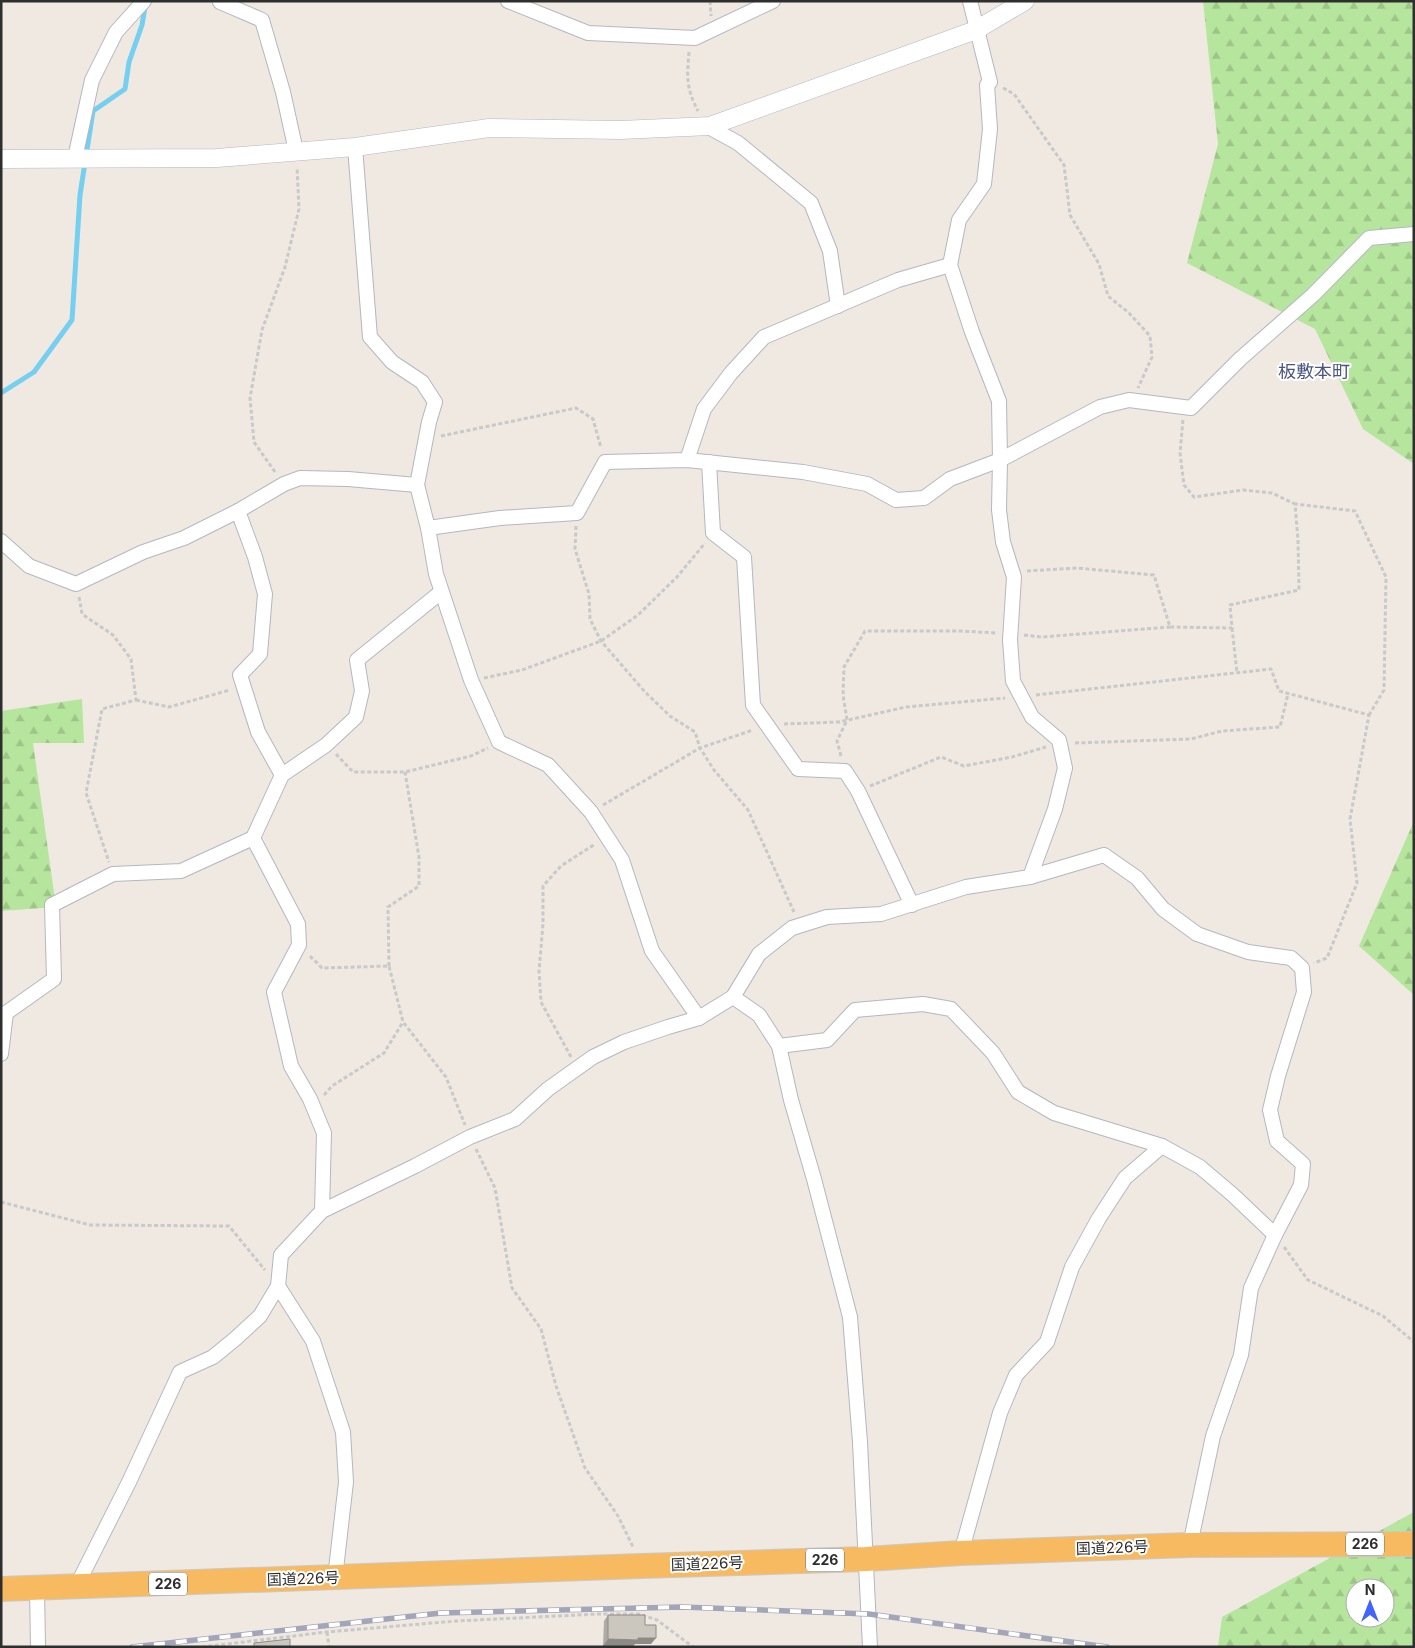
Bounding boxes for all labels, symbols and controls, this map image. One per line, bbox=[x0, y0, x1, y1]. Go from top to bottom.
district label: 板敷本町 bbox=[1278, 361, 1350, 382]
road number: 226 bbox=[1346, 1532, 1384, 1556]
street label: 国道226号 bbox=[1075, 1537, 1149, 1558]
road number: 226 bbox=[806, 1548, 844, 1572]
street label: 国道226号 bbox=[670, 1553, 744, 1574]
street label: 国道226号 bbox=[266, 1568, 340, 1589]
road number: 226 bbox=[149, 1572, 187, 1596]
north arrow bbox=[1345, 1578, 1395, 1628]
text: N bbox=[1365, 1581, 1375, 1598]

